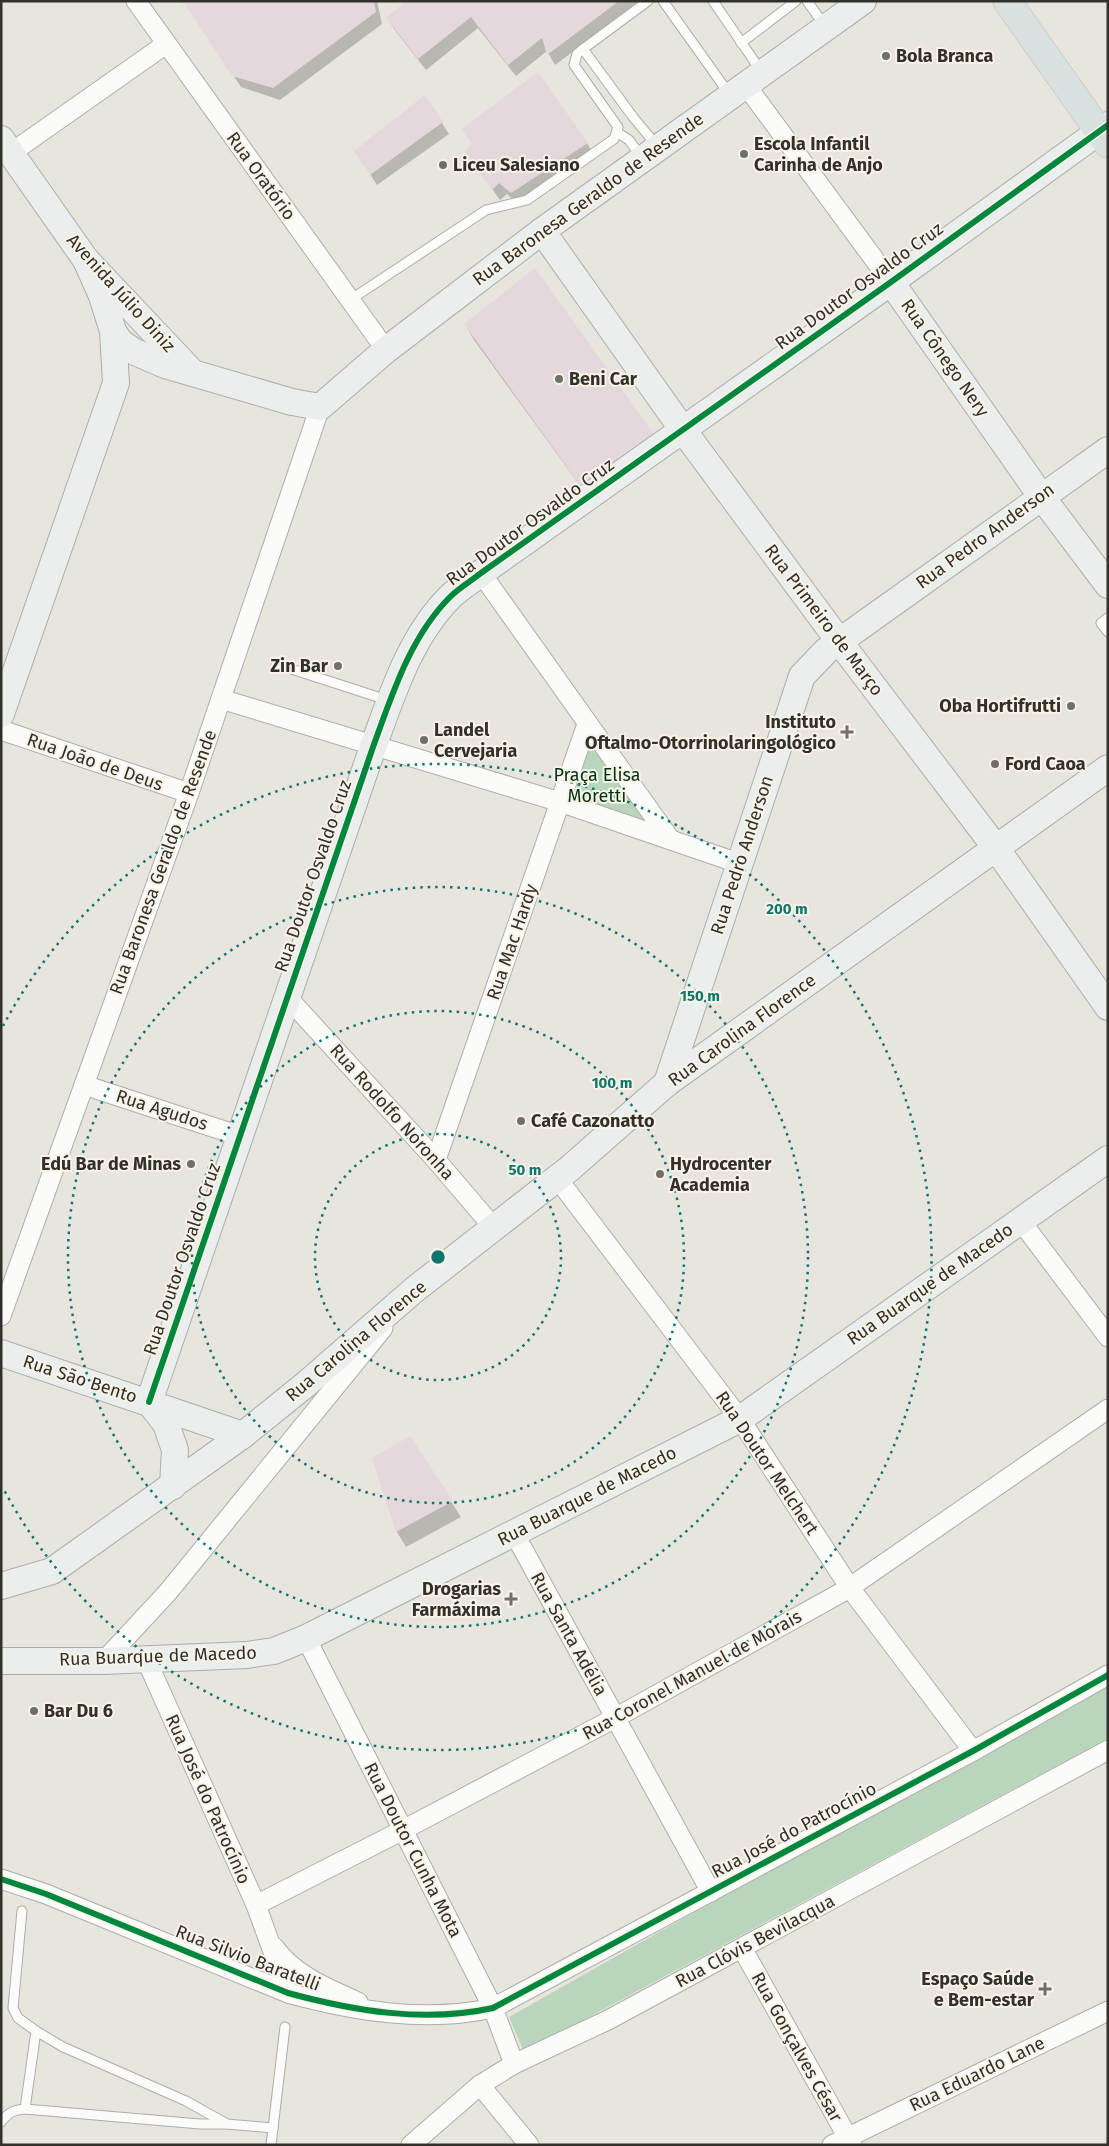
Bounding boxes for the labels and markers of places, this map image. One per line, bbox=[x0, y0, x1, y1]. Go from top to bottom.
place label: Bola Branca bbox=[896, 45, 993, 67]
marker: Bola Branca bbox=[880, 50, 892, 62]
place label: Escola Infantil Carinha de Anjo bbox=[754, 133, 883, 176]
marker: Escola Infantil Carinha de Anjo bbox=[738, 148, 750, 160]
place label: Liceu Salesiano bbox=[453, 154, 580, 176]
marker: Liceu Salesiano bbox=[437, 159, 449, 171]
place label: Beni Car bbox=[569, 368, 638, 390]
marker: Beni Car bbox=[553, 373, 565, 385]
place label: Zin Bar bbox=[270, 655, 329, 677]
marker: Zin Bar bbox=[332, 660, 344, 672]
place label: Oba Hortifrutti bbox=[939, 695, 1061, 717]
marker: Oba Hortifrutti bbox=[1065, 700, 1077, 712]
place label: Instituto Oftalmo-Otorrinolaringológico bbox=[585, 711, 836, 754]
place label: Landel Cervejaria bbox=[434, 719, 517, 762]
marker: Instituto Oftalmo-Otorrinolaringológico bbox=[840, 725, 854, 739]
marker: Landel Cervejaria bbox=[418, 734, 430, 746]
place label: Ford Caoa bbox=[1005, 753, 1086, 775]
marker: Ford Caoa bbox=[989, 758, 1001, 770]
place label: Café Cazonatto bbox=[531, 1110, 654, 1132]
marker: Café Cazonatto bbox=[515, 1115, 527, 1127]
place label: Edú Bar de Minas bbox=[41, 1153, 181, 1175]
place label: Hydrocenter Academia bbox=[669, 1153, 772, 1196]
marker: Edú Bar de Minas bbox=[185, 1158, 197, 1170]
marker: Hydrocenter Academia bbox=[654, 1168, 666, 1180]
centre of rings bbox=[429, 1248, 447, 1266]
place label: Drogarias Farmáxima bbox=[412, 1578, 501, 1621]
marker: Drogarias Farmáxima bbox=[505, 1593, 517, 1605]
place label: Bar Du 6 bbox=[44, 1700, 113, 1722]
marker: Bar Du 6 bbox=[28, 1705, 40, 1717]
place label: Espaço Saúde e Bem-estar bbox=[921, 1968, 1035, 2011]
marker: Espaço Saúde e Bem-estar bbox=[1038, 1982, 1052, 1996]

